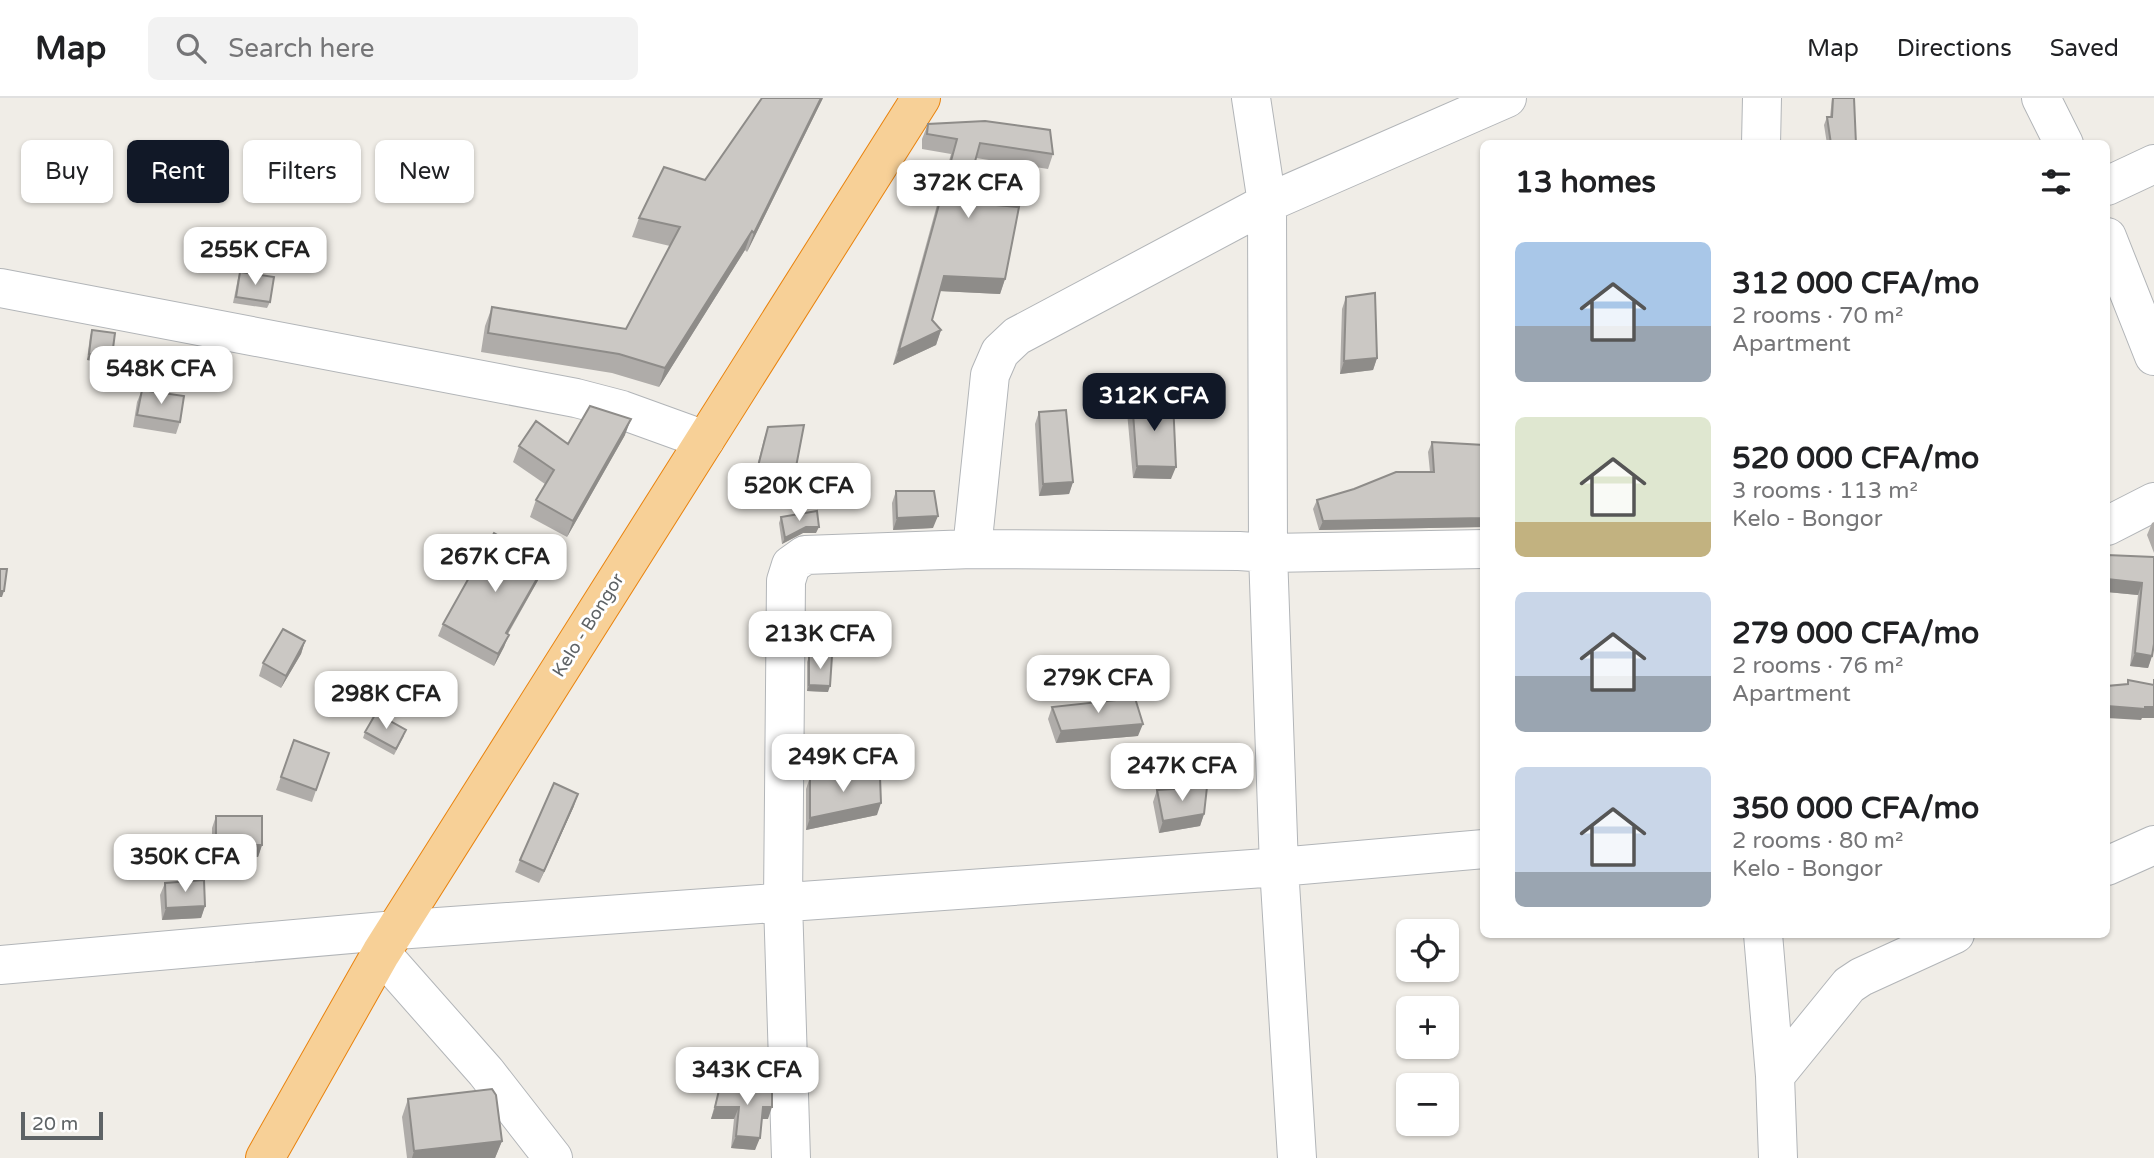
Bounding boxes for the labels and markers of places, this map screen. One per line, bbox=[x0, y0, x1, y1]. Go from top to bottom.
pin: 372K CFA bbox=[896, 160, 1040, 220]
pin: 255K CFA bbox=[183, 228, 327, 287]
pin: 548K CFA bbox=[89, 346, 233, 406]
pin: 312K CFA bbox=[1082, 374, 1226, 433]
pin: 520K CFA bbox=[727, 464, 871, 523]
pin: 267K CFA bbox=[423, 534, 567, 594]
pin: 213K CFA bbox=[748, 612, 892, 671]
pin: 279K CFA bbox=[1026, 656, 1170, 715]
pin: 298K CFA bbox=[314, 672, 458, 731]
pin: 249K CFA bbox=[771, 734, 915, 794]
pin: 247K CFA bbox=[1110, 744, 1254, 803]
pin: 350K CFA bbox=[113, 834, 257, 894]
pin: 343K CFA bbox=[675, 1048, 819, 1107]

